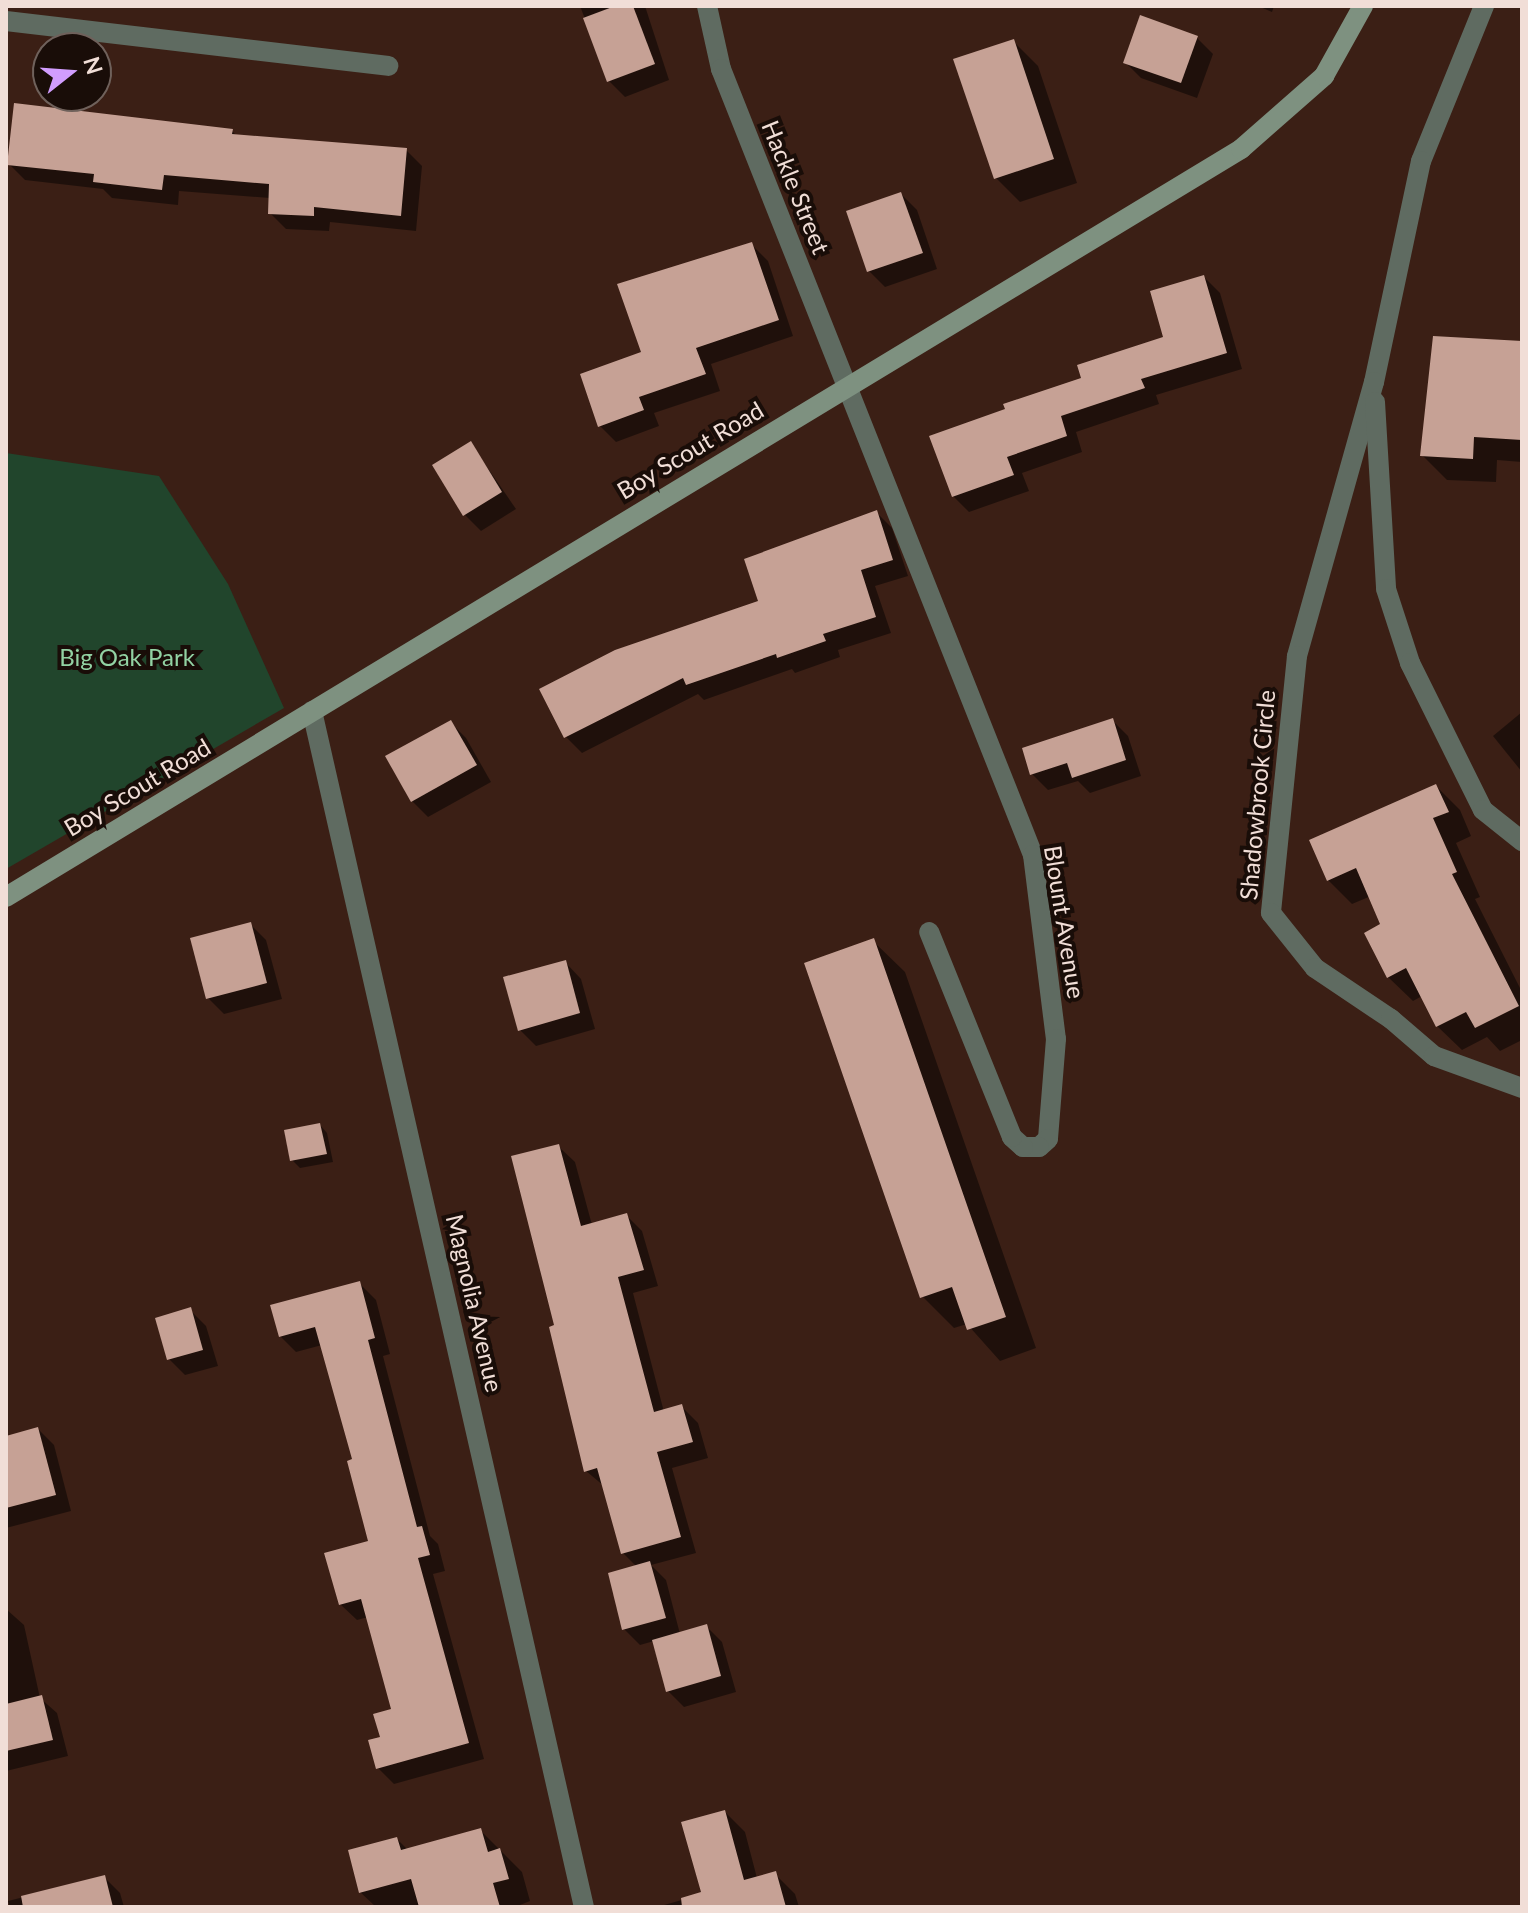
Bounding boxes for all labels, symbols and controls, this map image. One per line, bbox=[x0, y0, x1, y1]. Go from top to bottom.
north arrow bbox=[32, 32, 112, 112]
text: N bbox=[78, 53, 109, 77]
street label: Hackle Street bbox=[756, 116, 836, 258]
street label: Boy Scout Road bbox=[611, 395, 769, 505]
park label: Big Oak Park bbox=[59, 643, 195, 671]
street label: Shadowbrook Circle bbox=[1233, 689, 1281, 901]
street label: Boy Scout Road bbox=[58, 732, 216, 842]
street label: Blount Avenue bbox=[1039, 843, 1091, 1001]
street label: Magnolia Avenue bbox=[440, 1211, 510, 1395]

